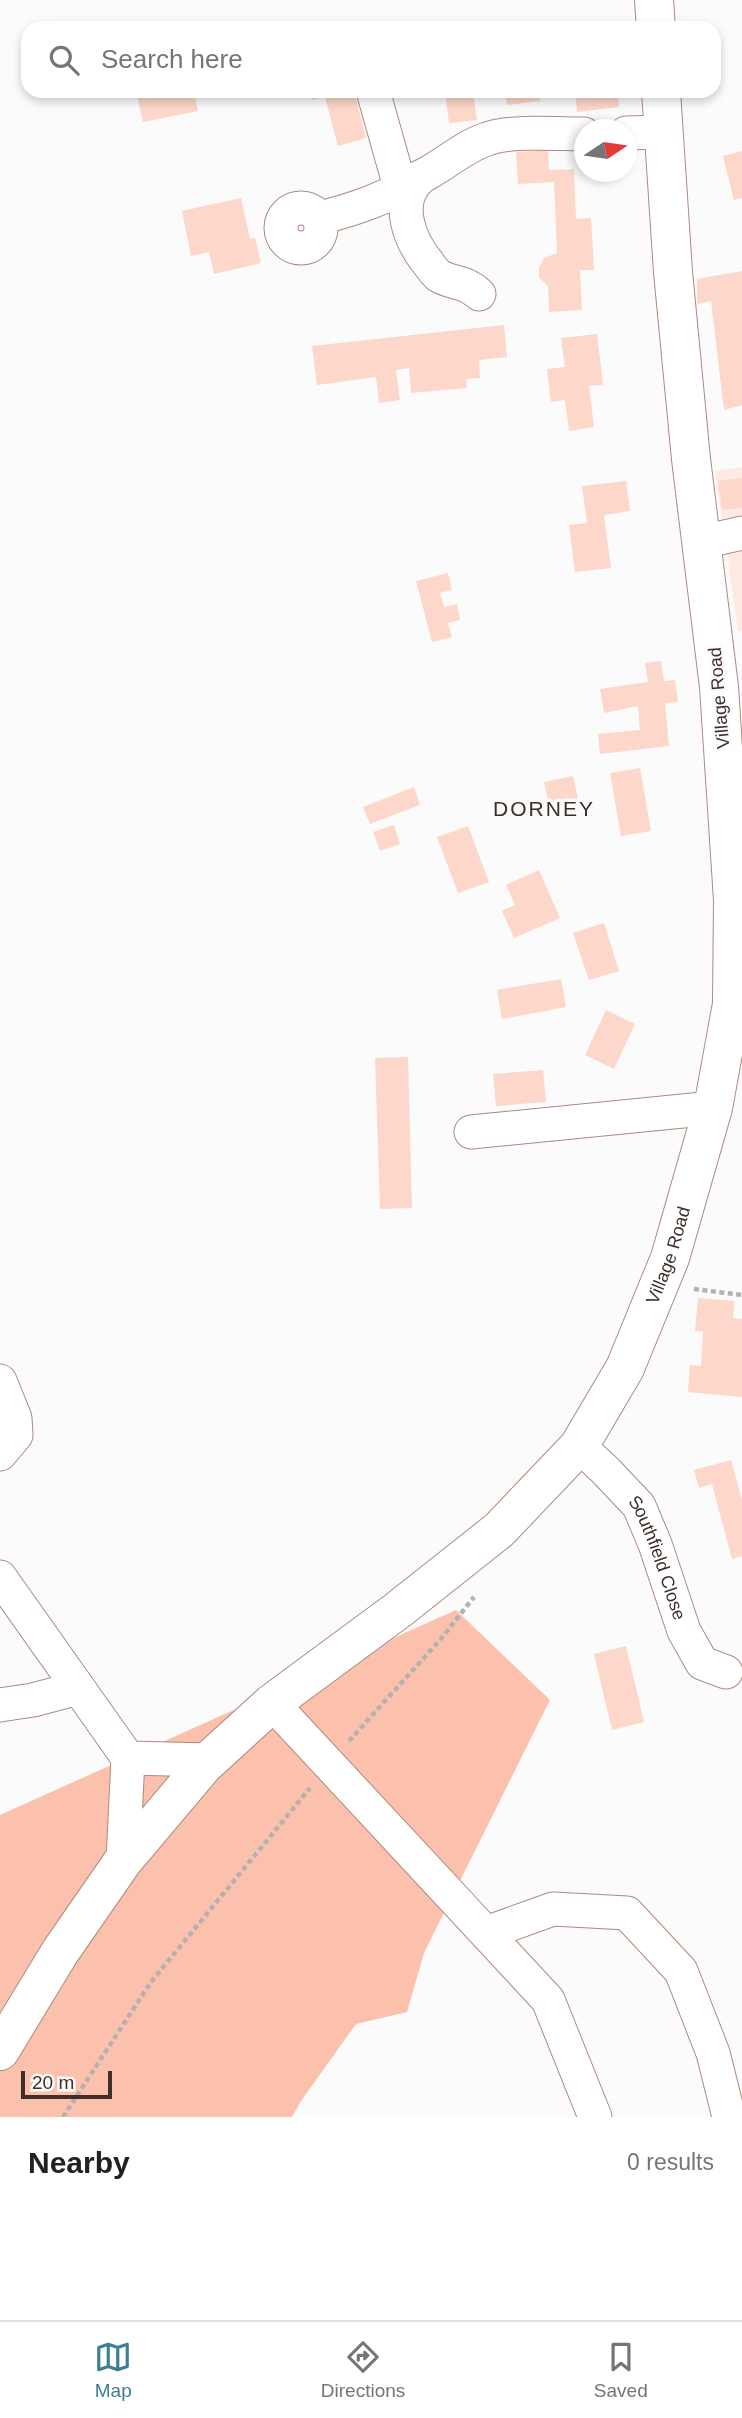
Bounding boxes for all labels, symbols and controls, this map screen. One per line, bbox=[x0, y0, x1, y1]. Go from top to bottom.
search box bbox=[21, 21, 721, 98]
icon: search bbox=[45, 41, 83, 79]
text: Search here bbox=[101, 44, 243, 74]
north arrow bbox=[574, 119, 637, 182]
street label: Village Road bbox=[705, 646, 733, 750]
district label: DORNEY bbox=[493, 797, 595, 820]
street label: Village Road bbox=[642, 1204, 694, 1307]
street label: Southfield Close bbox=[625, 1492, 690, 1623]
scale bar bbox=[21, 2068, 112, 2100]
text: 20 m bbox=[32, 2072, 74, 2093]
text: Nearby bbox=[28, 2146, 130, 2179]
text: 0 results bbox=[627, 2149, 714, 2175]
tab: Map bbox=[94, 2338, 132, 2402]
tab: Directions bbox=[321, 2338, 405, 2402]
tab: Saved bbox=[594, 2338, 648, 2402]

